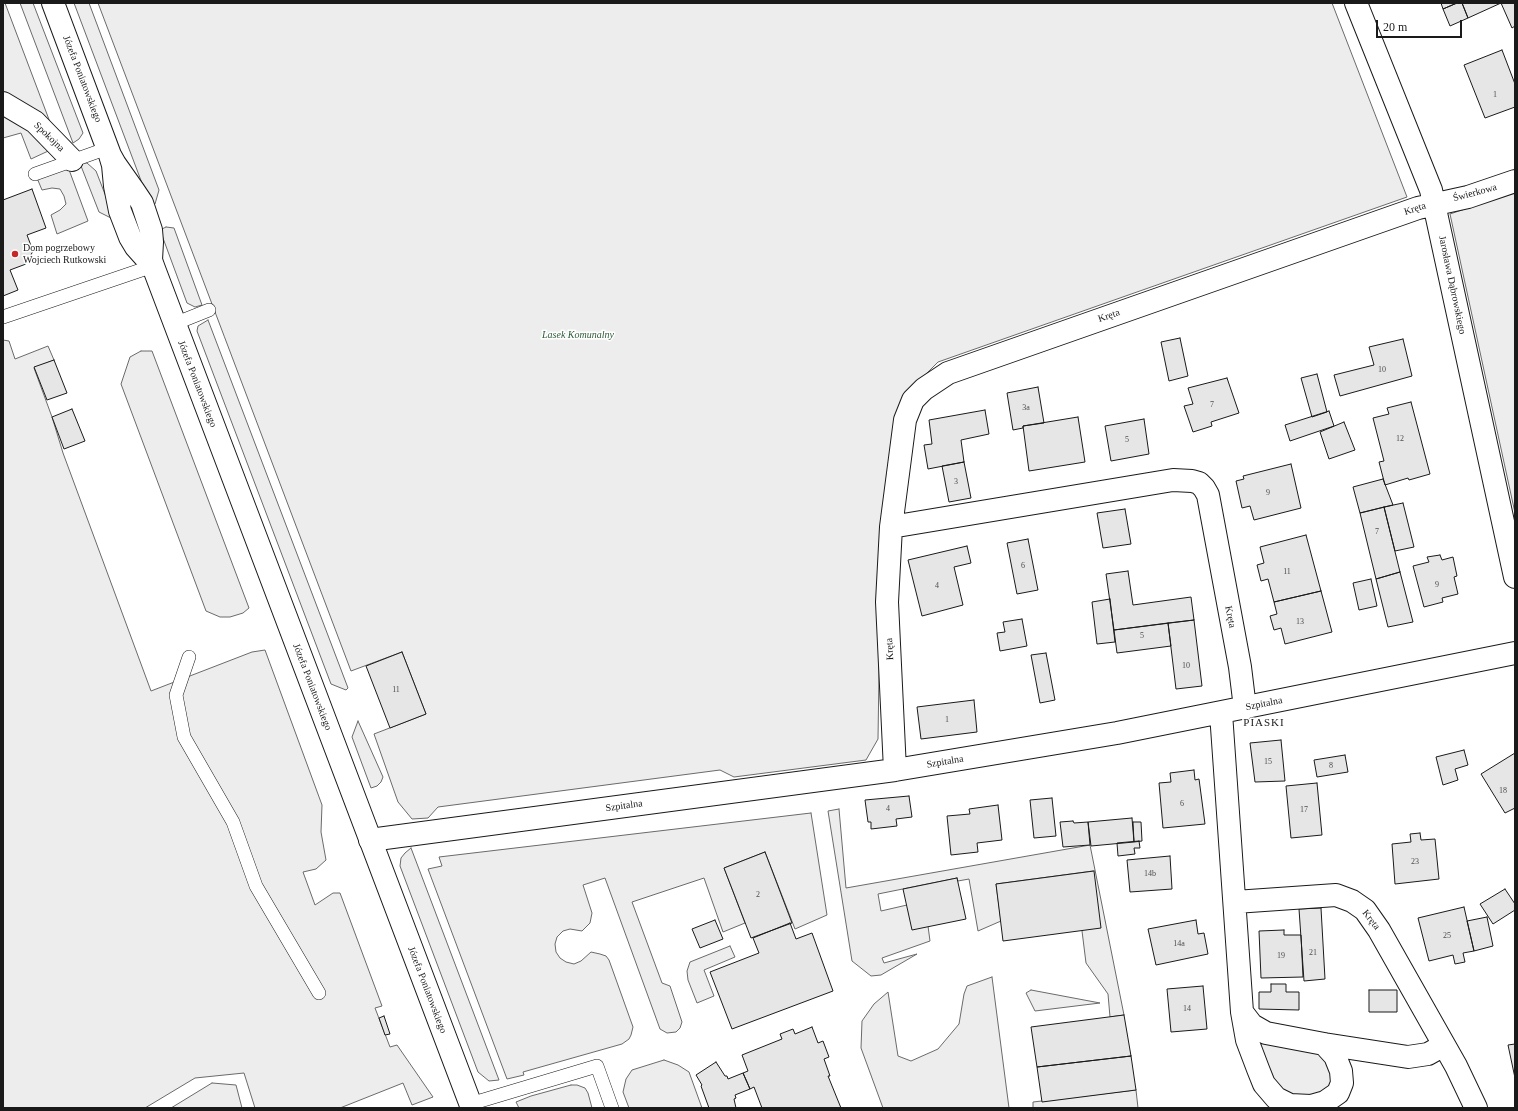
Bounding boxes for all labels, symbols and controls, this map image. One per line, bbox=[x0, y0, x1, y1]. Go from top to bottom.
scale bar bbox=[1378, 12, 1464, 38]
text: 20 m bbox=[1383, 20, 1407, 34]
street label: Józefa Poniatowskiego bbox=[60, 34, 104, 124]
house number: 1 bbox=[1493, 90, 1497, 100]
street label: Spokojna bbox=[31, 120, 67, 154]
street label: Świerkowa bbox=[1452, 181, 1498, 205]
street label: Kręta bbox=[1403, 200, 1427, 218]
street label: Jarosława Dąbrowskiego bbox=[1436, 235, 1468, 335]
place label: Dom pogrzebowy Wojciech Rutkowski bbox=[23, 242, 106, 266]
marker: Dom pogrzebowy Wojciech Rutkowski bbox=[10, 249, 20, 259]
street label: Kręta bbox=[1097, 307, 1121, 325]
park label: Lasek Komunalny bbox=[542, 329, 614, 341]
street label: Józefa Poniatowskiego bbox=[175, 339, 219, 429]
house number: 10 bbox=[1378, 365, 1386, 375]
house number: 7 bbox=[1210, 400, 1214, 410]
house number: 3a bbox=[1022, 403, 1030, 413]
house number: 12 bbox=[1396, 434, 1404, 444]
house number: 5 bbox=[1125, 435, 1129, 445]
house number: 3 bbox=[954, 477, 958, 487]
house number: 9 bbox=[1266, 488, 1270, 498]
house number: 7 bbox=[1375, 527, 1379, 537]
house number: 6 bbox=[1021, 561, 1025, 571]
house number: 11 bbox=[1283, 567, 1291, 577]
house number: 9 bbox=[1435, 580, 1439, 590]
house number: 4 bbox=[935, 581, 939, 591]
street label: Kręta bbox=[1222, 605, 1238, 629]
house number: 13 bbox=[1296, 617, 1304, 627]
house number: 5 bbox=[1140, 631, 1144, 641]
street label: Kręta bbox=[883, 638, 897, 660]
street label: Józefa Poniatowskiego bbox=[290, 642, 334, 732]
house number: 10 bbox=[1182, 661, 1190, 671]
house number: 11 bbox=[392, 685, 400, 695]
street label: Szpitalna bbox=[1245, 695, 1283, 713]
house number: 1 bbox=[945, 715, 949, 725]
district label: PIASKI bbox=[1243, 716, 1285, 730]
street label: Szpitalna bbox=[926, 753, 964, 771]
house number: 15 bbox=[1264, 757, 1272, 767]
house number: 8 bbox=[1329, 761, 1333, 771]
house number: 18 bbox=[1499, 786, 1507, 796]
street label: Szpitalna bbox=[605, 797, 643, 815]
house number: 6 bbox=[1180, 799, 1184, 809]
house number: 4 bbox=[886, 804, 890, 814]
house number: 17 bbox=[1300, 805, 1308, 815]
house number: 23 bbox=[1411, 857, 1419, 867]
house number: 14b bbox=[1144, 869, 1156, 879]
house number: 2 bbox=[756, 890, 760, 900]
street label: Kręta bbox=[1359, 908, 1383, 932]
house number: 25 bbox=[1443, 931, 1451, 941]
house number: 14a bbox=[1173, 939, 1185, 949]
street label: Józefa Poniatowskiego bbox=[405, 945, 449, 1035]
house number: 21 bbox=[1309, 948, 1317, 958]
house number: 19 bbox=[1277, 951, 1285, 961]
house number: 14 bbox=[1183, 1004, 1191, 1014]

